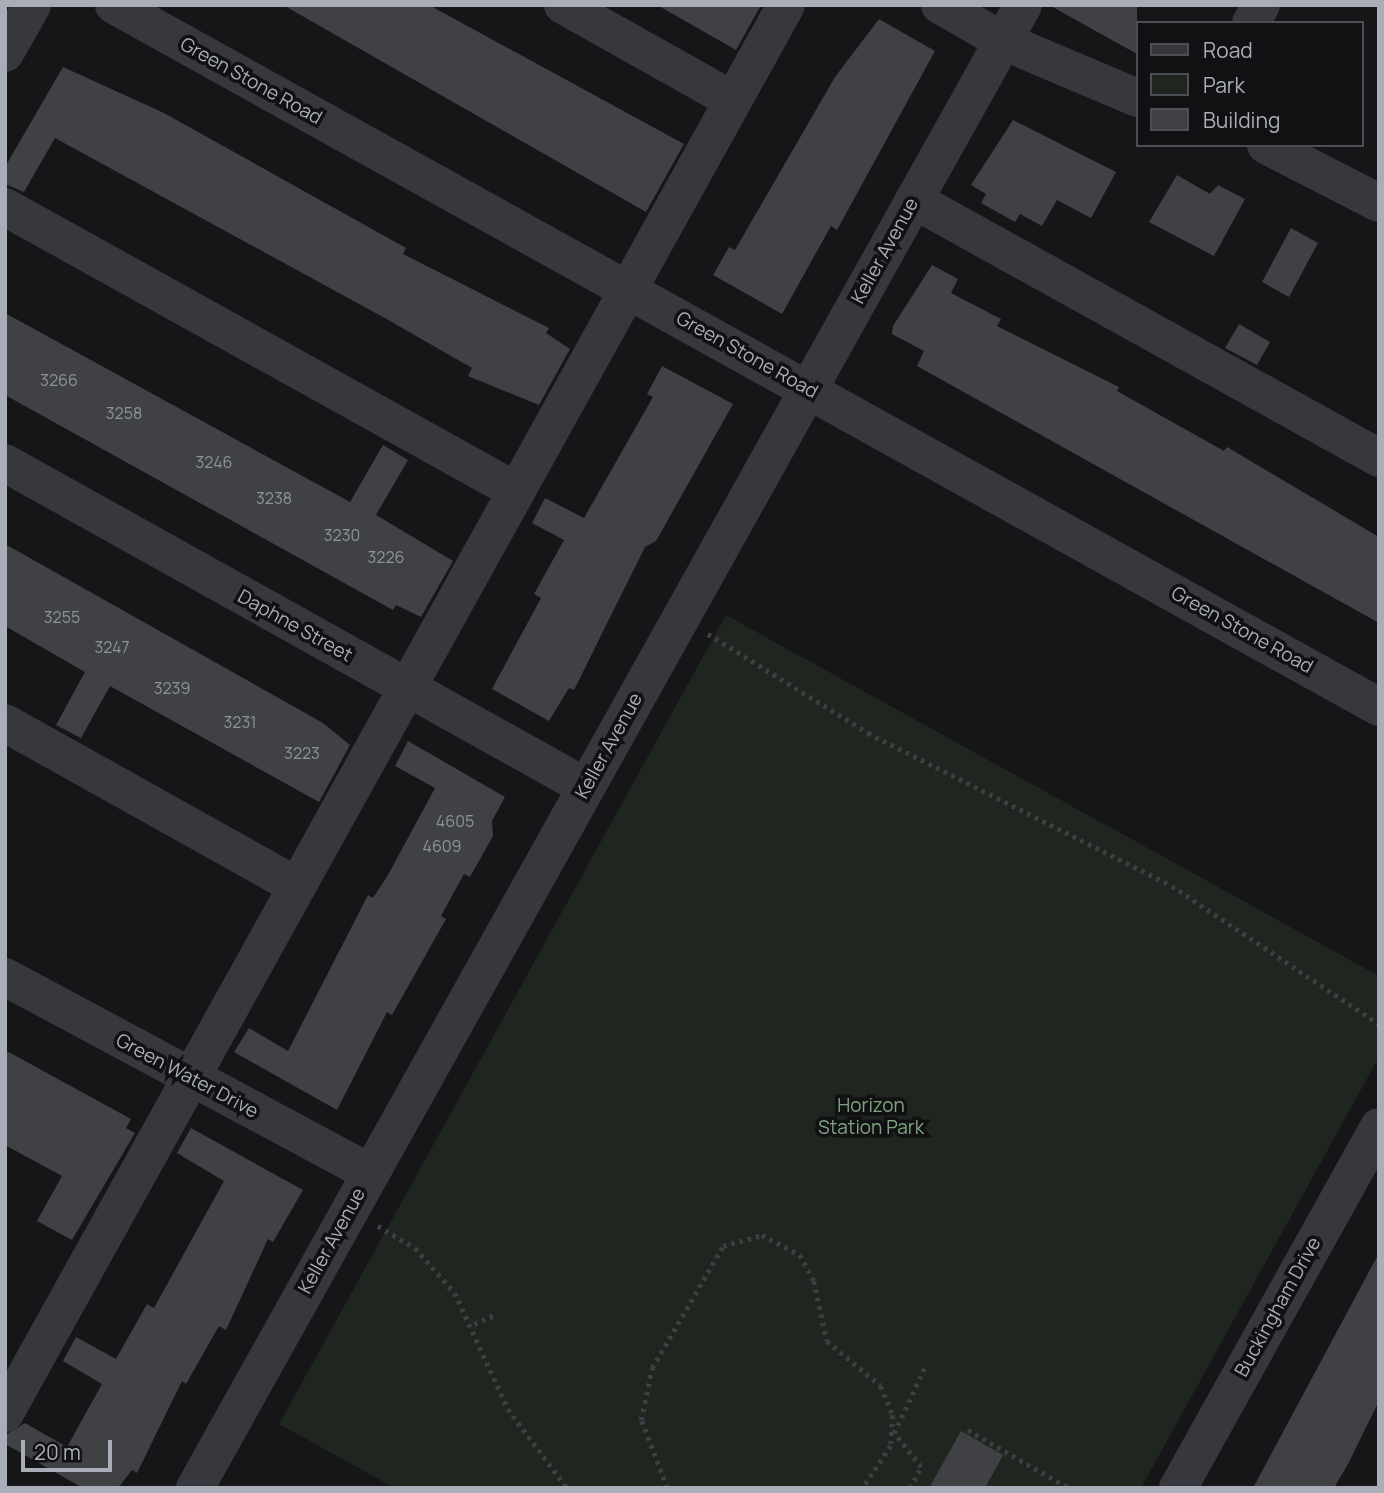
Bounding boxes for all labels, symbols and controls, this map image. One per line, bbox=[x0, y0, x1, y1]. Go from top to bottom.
legend bbox=[1136, 21, 1363, 147]
street label: Green Stone Road bbox=[176, 33, 326, 129]
text: Road bbox=[1203, 36, 1253, 64]
text: Park bbox=[1203, 71, 1245, 99]
text: Building bbox=[1203, 106, 1280, 134]
street label: Keller Avenue bbox=[847, 194, 923, 308]
street label: Green Stone Road bbox=[672, 307, 822, 403]
house number: 3266 bbox=[40, 370, 78, 390]
house number: 3258 bbox=[106, 403, 142, 423]
house number: 3246 bbox=[195, 452, 233, 472]
house number: 3238 bbox=[256, 488, 292, 508]
house number: 3230 bbox=[324, 525, 360, 545]
house number: 3226 bbox=[367, 547, 405, 567]
street label: Green Stone Road bbox=[1167, 582, 1317, 678]
street label: Daphne Street bbox=[234, 585, 356, 667]
house number: 3255 bbox=[44, 607, 80, 627]
house number: 3247 bbox=[94, 637, 130, 657]
house number: 3239 bbox=[154, 678, 190, 698]
street label: Keller Avenue bbox=[571, 689, 647, 803]
house number: 3231 bbox=[223, 712, 257, 732]
house number: 3223 bbox=[284, 743, 320, 763]
house number: 4605 bbox=[436, 811, 474, 831]
house number: 4609 bbox=[422, 836, 462, 856]
street label: Green Water Drive bbox=[112, 1029, 262, 1123]
park label: Horizon Station Park bbox=[818, 1095, 924, 1139]
street label: Keller Avenue bbox=[294, 1184, 370, 1298]
street label: Buckingham Drive bbox=[1230, 1233, 1326, 1381]
scale bar bbox=[24, 1426, 116, 1470]
text: 20 m bbox=[34, 1438, 81, 1466]

